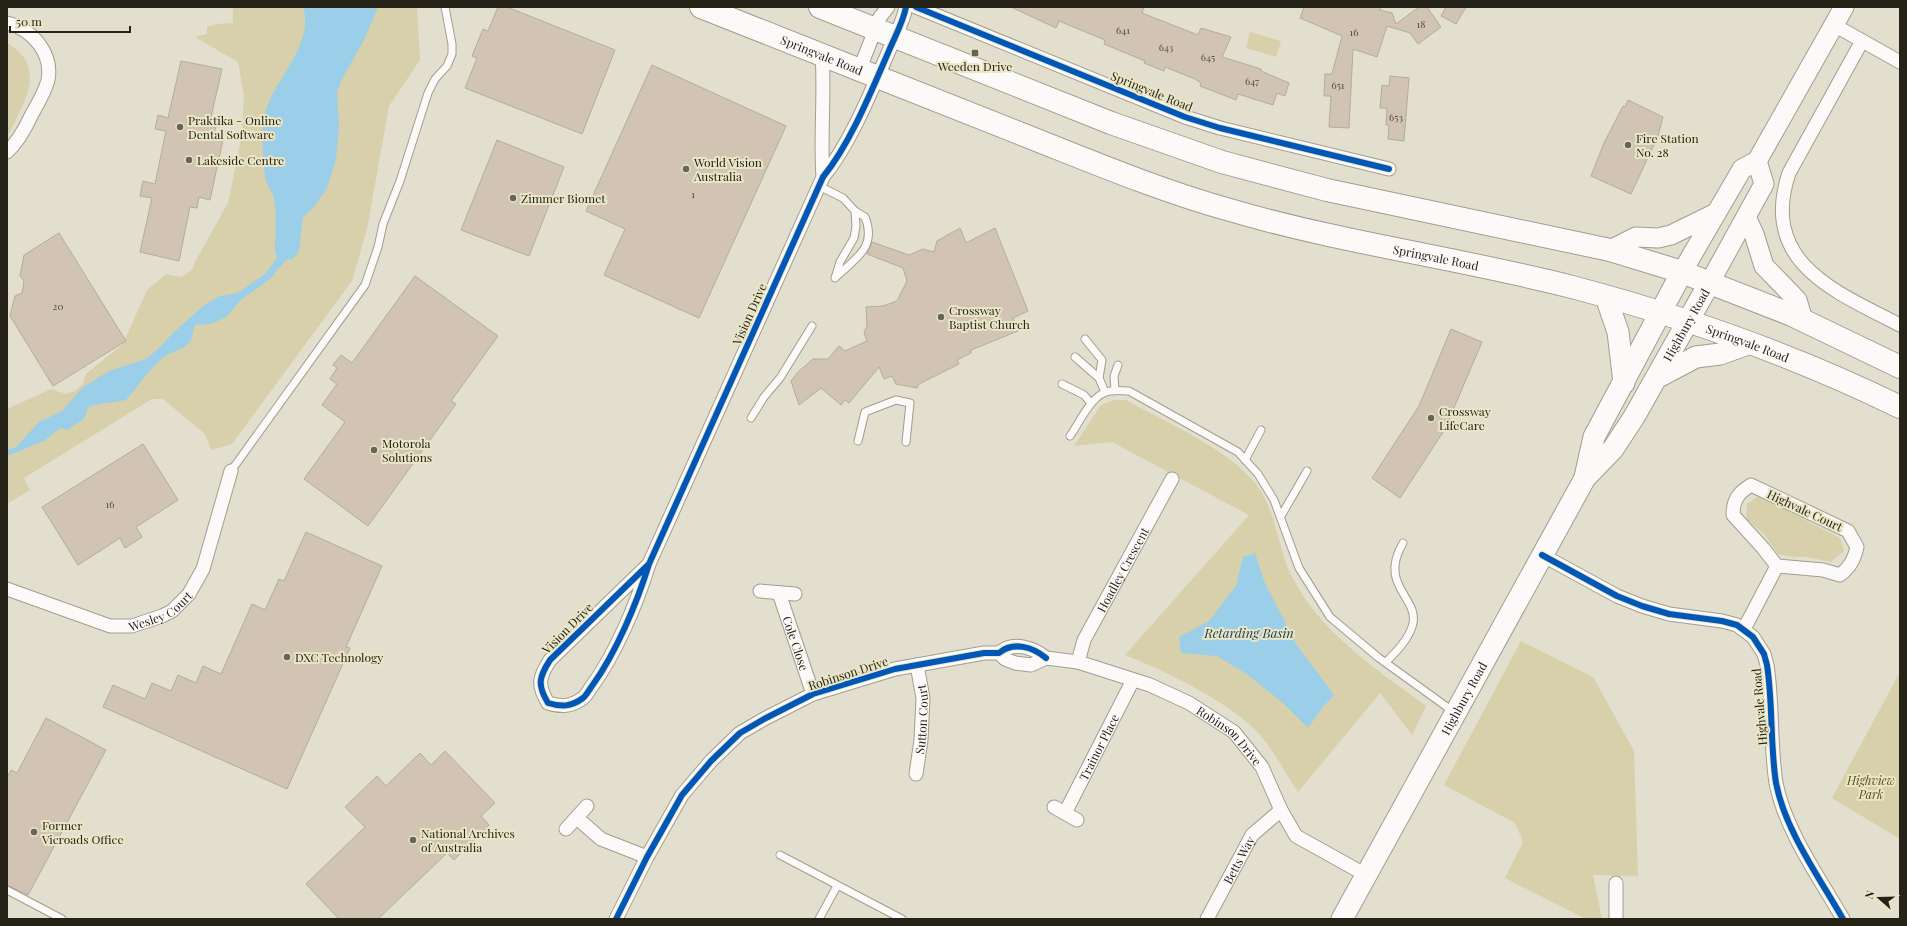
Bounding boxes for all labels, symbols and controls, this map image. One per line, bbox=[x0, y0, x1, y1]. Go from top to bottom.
scale bar bbox=[10, 8, 130, 34]
text: 50 m bbox=[16, 13, 42, 29]
house number: 18 bbox=[1417, 17, 1425, 31]
house number: 641 bbox=[1116, 23, 1130, 37]
house number: 16 bbox=[1350, 25, 1358, 39]
street label: Springvale Road bbox=[778, 31, 865, 78]
house number: 643 bbox=[1159, 40, 1174, 54]
marker: Weeden Drive bbox=[970, 48, 980, 58]
house number: 645 bbox=[1201, 50, 1215, 64]
place label: Weeden Drive bbox=[937, 58, 1012, 74]
street label: Springvale Road bbox=[1109, 67, 1195, 115]
house number: 647 bbox=[1245, 74, 1259, 88]
house number: 651 bbox=[1331, 78, 1345, 92]
house number: 653 bbox=[1389, 110, 1403, 124]
place label: Praktika - Online Dental Software bbox=[188, 112, 281, 142]
marker: Praktika - Online Dental Software bbox=[175, 122, 185, 132]
place label: Fire Station No. 28 bbox=[1636, 130, 1699, 160]
marker: Fire Station No. 28 bbox=[1623, 140, 1633, 150]
place label: Lakeside Centre bbox=[197, 152, 284, 168]
place label: World Vision Australia bbox=[693, 154, 762, 184]
marker: Lakeside Centre bbox=[184, 155, 194, 165]
marker: World Vision Australia bbox=[681, 164, 691, 174]
house number: 1 bbox=[691, 187, 695, 201]
place label: Zimmer Biomet bbox=[521, 190, 606, 206]
marker: Zimmer Biomet bbox=[508, 193, 518, 203]
street label: Springvale Road bbox=[1392, 241, 1480, 274]
street label: Vision Drive bbox=[728, 281, 770, 348]
street label: Highbury Road bbox=[1659, 285, 1713, 364]
house number: 20 bbox=[53, 299, 63, 313]
place label: Crossway Baptist Church bbox=[949, 302, 1030, 332]
marker: Crossway Baptist Church bbox=[936, 312, 946, 322]
street label: Springvale Road bbox=[1704, 320, 1792, 365]
place label: Crossway LifeCare bbox=[1439, 403, 1491, 433]
marker: Crossway LifeCare bbox=[1426, 413, 1436, 423]
place label: Motorola Solutions bbox=[382, 435, 432, 465]
marker: Motorola Solutions bbox=[369, 445, 379, 455]
street label: Highvale Court bbox=[1765, 486, 1846, 535]
house number: 16 bbox=[106, 497, 114, 511]
street label: Hoadley Crescent bbox=[1093, 524, 1153, 615]
street label: Wesley Court bbox=[126, 587, 196, 635]
street label: Vision Drive bbox=[537, 599, 596, 658]
street label: Cole Close bbox=[779, 614, 813, 673]
water label: Retarding Basin bbox=[1203, 624, 1294, 641]
place label: DXC Technology bbox=[295, 649, 383, 665]
marker: DXC Technology bbox=[282, 652, 292, 662]
street label: Robinson Drive bbox=[806, 653, 890, 693]
street label: Highbury Road bbox=[1437, 659, 1490, 738]
street label: Highvale Road bbox=[1748, 668, 1770, 746]
street label: Sutton Court bbox=[911, 683, 931, 755]
street label: Robinson Drive bbox=[1194, 702, 1266, 769]
street label: Trainor Place bbox=[1075, 711, 1122, 783]
park label: Highview Park bbox=[1846, 772, 1895, 802]
place label: Former Vicroads Office bbox=[41, 817, 124, 847]
place label: National Archives of Australia bbox=[421, 825, 515, 855]
marker: Former Vicroads Office bbox=[29, 827, 39, 837]
street label: Betts Way bbox=[1219, 833, 1258, 887]
marker: National Archives of Australia bbox=[408, 835, 418, 845]
north arrow bbox=[1859, 878, 1899, 918]
text: N bbox=[1861, 888, 1878, 901]

